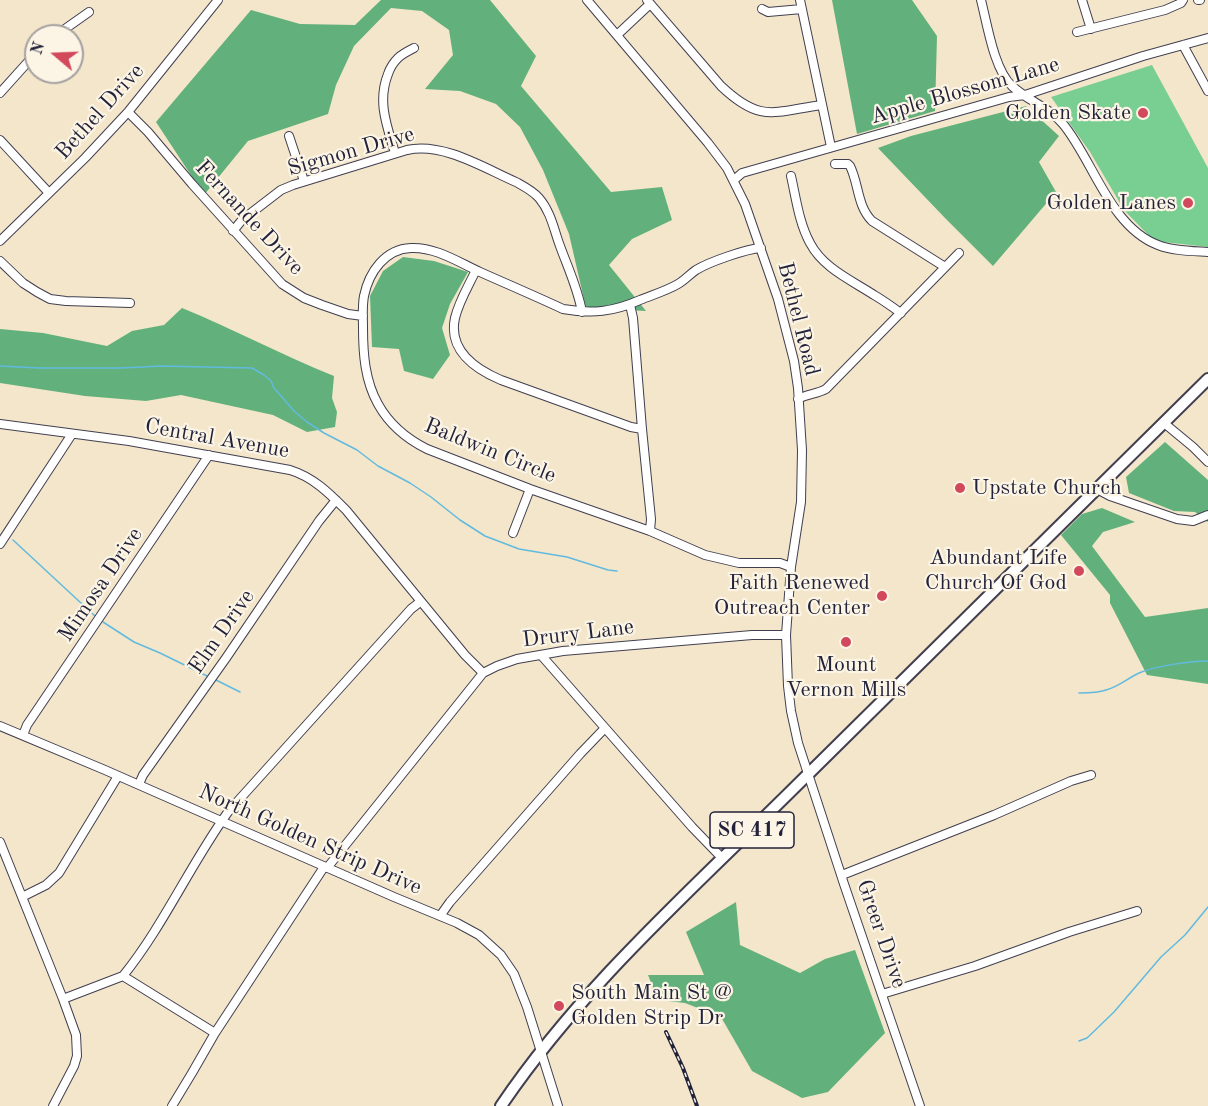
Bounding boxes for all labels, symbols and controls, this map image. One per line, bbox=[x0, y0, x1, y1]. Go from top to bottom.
north arrow bbox=[24, 24, 84, 84]
text: N bbox=[29, 40, 48, 57]
street label: Apple Blossom Lane bbox=[868, 51, 1062, 131]
street label: Bethel Drive bbox=[50, 59, 150, 165]
place label: Golden Skate bbox=[1005, 100, 1131, 126]
marker: Golden Skate bbox=[1136, 106, 1150, 120]
street label: Sigmon Drive bbox=[285, 121, 417, 183]
street label: Fernande Drive bbox=[189, 155, 309, 281]
place label: Golden Lanes bbox=[1047, 190, 1176, 216]
marker: Golden Lanes bbox=[1181, 196, 1195, 210]
street label: Bethel Road bbox=[771, 259, 825, 379]
street label: Central Avenue bbox=[143, 413, 291, 465]
street label: Baldwin Circle bbox=[420, 413, 560, 489]
place label: Upstate Church bbox=[972, 475, 1122, 501]
marker: Upstate Church bbox=[953, 481, 967, 495]
street label: Mimosa Drive bbox=[53, 523, 149, 647]
place label: Abundant Life Church Of God bbox=[925, 545, 1067, 596]
marker: Abundant Life Church Of God bbox=[1072, 564, 1086, 578]
place label: Faith Renewed Outreach Center bbox=[714, 570, 870, 622]
street label: Elm Drive bbox=[183, 584, 261, 680]
marker: Faith Renewed Outreach Center bbox=[875, 589, 889, 603]
street label: Drury Lane bbox=[521, 614, 635, 654]
marker: Mount Vernon Mills bbox=[839, 635, 853, 649]
place label: Mount Vernon Mills bbox=[786, 652, 906, 704]
street label: North Golden Strip Drive bbox=[194, 779, 426, 901]
road number: SC 417 bbox=[710, 812, 794, 848]
street label: Greer Drive bbox=[850, 876, 912, 992]
place label: South Main St @ Golden Strip Dr bbox=[571, 980, 732, 1032]
marker: South Main St @ Golden Strip Dr bbox=[552, 999, 566, 1013]

